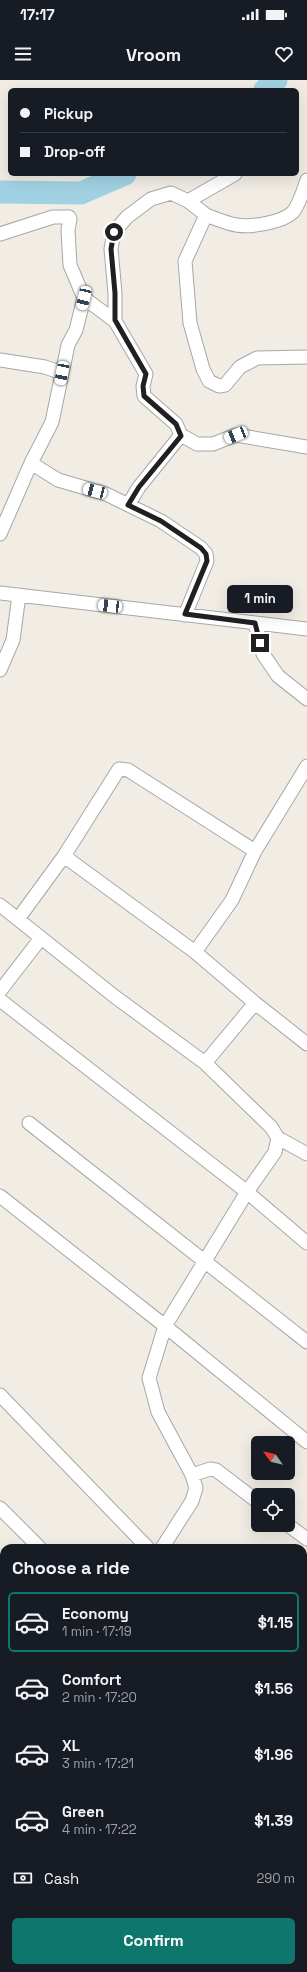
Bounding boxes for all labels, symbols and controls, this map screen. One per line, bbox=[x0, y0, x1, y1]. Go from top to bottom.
text: 17:17 bbox=[20, 5, 55, 24]
icon: menu bbox=[12, 43, 34, 65]
text: Vroom bbox=[126, 43, 181, 66]
icon: heart bbox=[273, 43, 295, 65]
text: Pickup bbox=[44, 104, 93, 123]
text: Drop-off bbox=[44, 142, 105, 161]
route start bbox=[105, 223, 123, 241]
car bbox=[75, 285, 93, 311]
car bbox=[54, 360, 70, 386]
car bbox=[223, 425, 249, 445]
car bbox=[82, 482, 108, 500]
callout: 1 min bbox=[227, 585, 293, 613]
text: 1 min bbox=[244, 590, 276, 607]
car bbox=[97, 599, 123, 613]
route end bbox=[251, 634, 269, 652]
north arrow bbox=[251, 1436, 295, 1480]
map controls bbox=[251, 1436, 295, 1532]
button: locate bbox=[251, 1488, 295, 1532]
text: Choose a ride bbox=[12, 1556, 130, 1579]
icon: car bbox=[14, 1604, 50, 1640]
text: Economy bbox=[62, 1604, 129, 1623]
text: $1.15 bbox=[258, 1613, 293, 1632]
text: 1 min · 17:19 bbox=[62, 1623, 132, 1640]
icon: car bbox=[14, 1670, 50, 1706]
text: Comfort bbox=[62, 1670, 122, 1689]
text: $1.56 bbox=[254, 1679, 293, 1698]
text: 2 min · 17:20 bbox=[62, 1689, 137, 1706]
icon: car bbox=[14, 1736, 50, 1772]
text: XL bbox=[62, 1736, 80, 1755]
text: $1.96 bbox=[254, 1745, 293, 1764]
text: 3 min · 17:21 bbox=[62, 1755, 134, 1772]
icon: car bbox=[14, 1802, 50, 1838]
text: Green bbox=[62, 1802, 104, 1821]
text: $1.39 bbox=[254, 1811, 293, 1830]
text: 4 min · 17:22 bbox=[62, 1821, 137, 1838]
icon: cash bbox=[12, 1867, 34, 1889]
text: Cash bbox=[44, 1869, 79, 1888]
text: 290 m bbox=[256, 1870, 295, 1887]
button: Confirm bbox=[12, 1918, 295, 1964]

